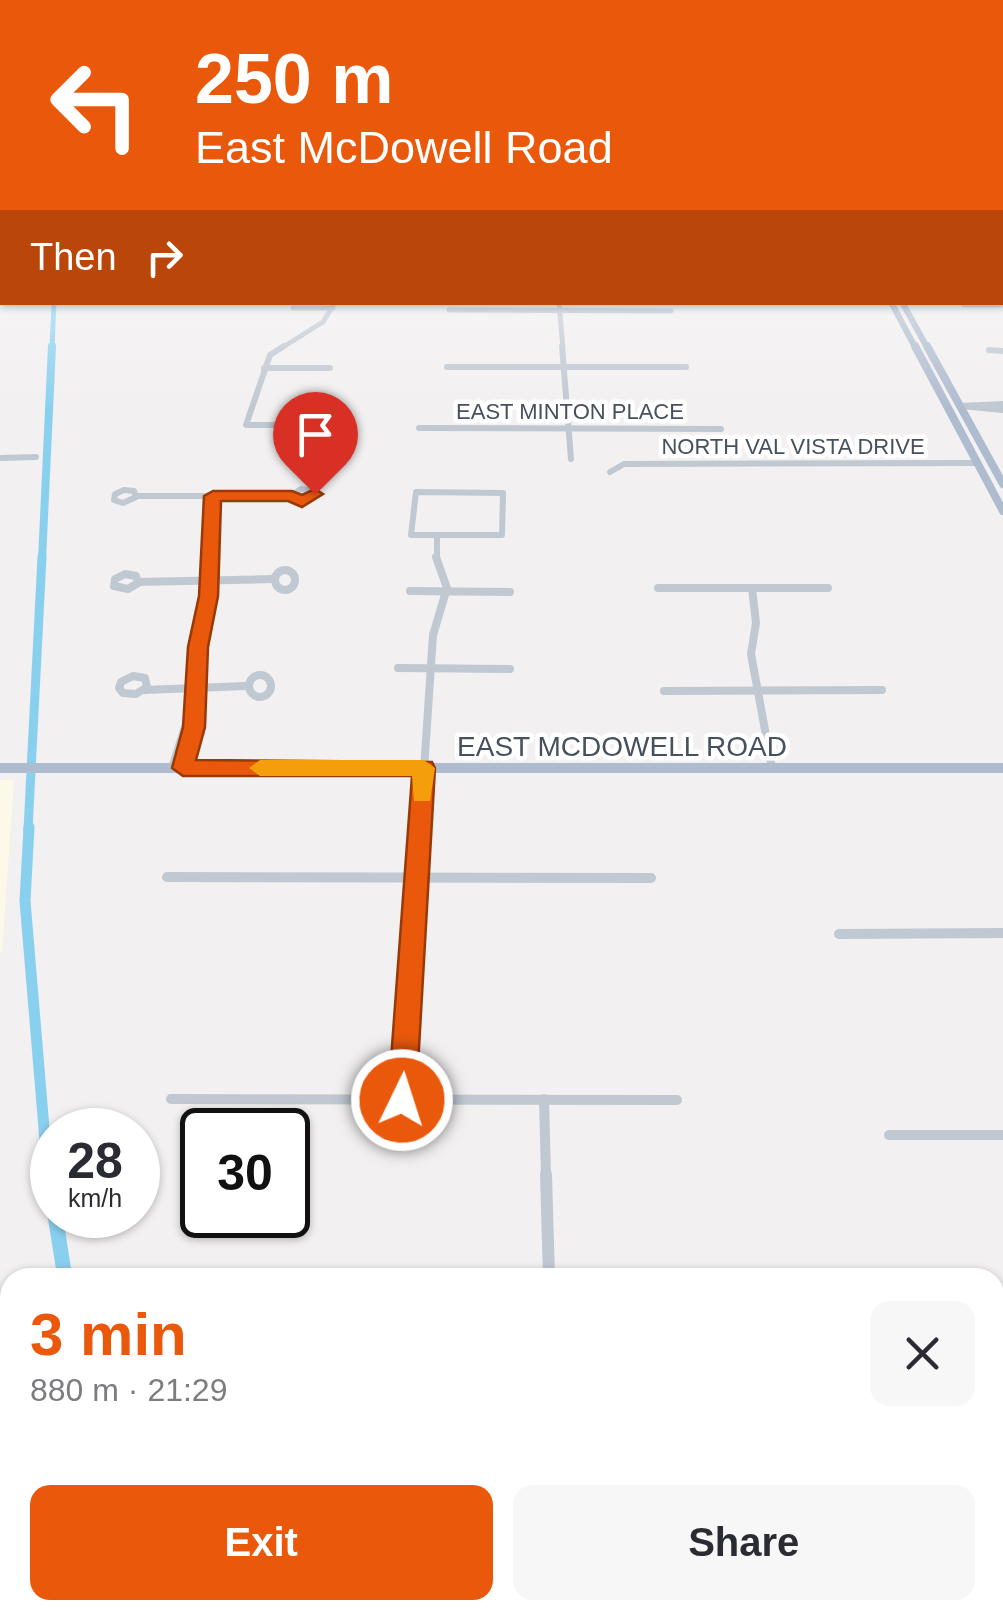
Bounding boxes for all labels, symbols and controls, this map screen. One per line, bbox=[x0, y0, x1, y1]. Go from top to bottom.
icon: left bbox=[30, 40, 160, 170]
text: 250 m bbox=[195, 40, 393, 118]
text: East McDowell Road bbox=[195, 122, 613, 173]
icon: right bbox=[137, 230, 192, 285]
text: Then bbox=[30, 236, 117, 278]
pin bbox=[273, 392, 358, 495]
street label: EAST MINTON PLACE bbox=[456, 399, 684, 424]
icon: arrive bbox=[288, 407, 343, 462]
street label: NORTH VAL VISTA DRIVE bbox=[661, 434, 925, 459]
street label: EAST MCDOWELL ROAD bbox=[457, 731, 787, 762]
position arrow bbox=[350, 1048, 454, 1152]
speed limit sign: 30 bbox=[180, 1108, 310, 1238]
text: 28 bbox=[67, 1133, 123, 1189]
text: km/h bbox=[68, 1184, 122, 1212]
text: 3 min bbox=[30, 1301, 187, 1368]
button: close bbox=[870, 1301, 975, 1406]
text: 880 m · 21:29 bbox=[30, 1372, 227, 1408]
button: Exit bbox=[30, 1485, 493, 1600]
button: Share bbox=[513, 1485, 975, 1600]

